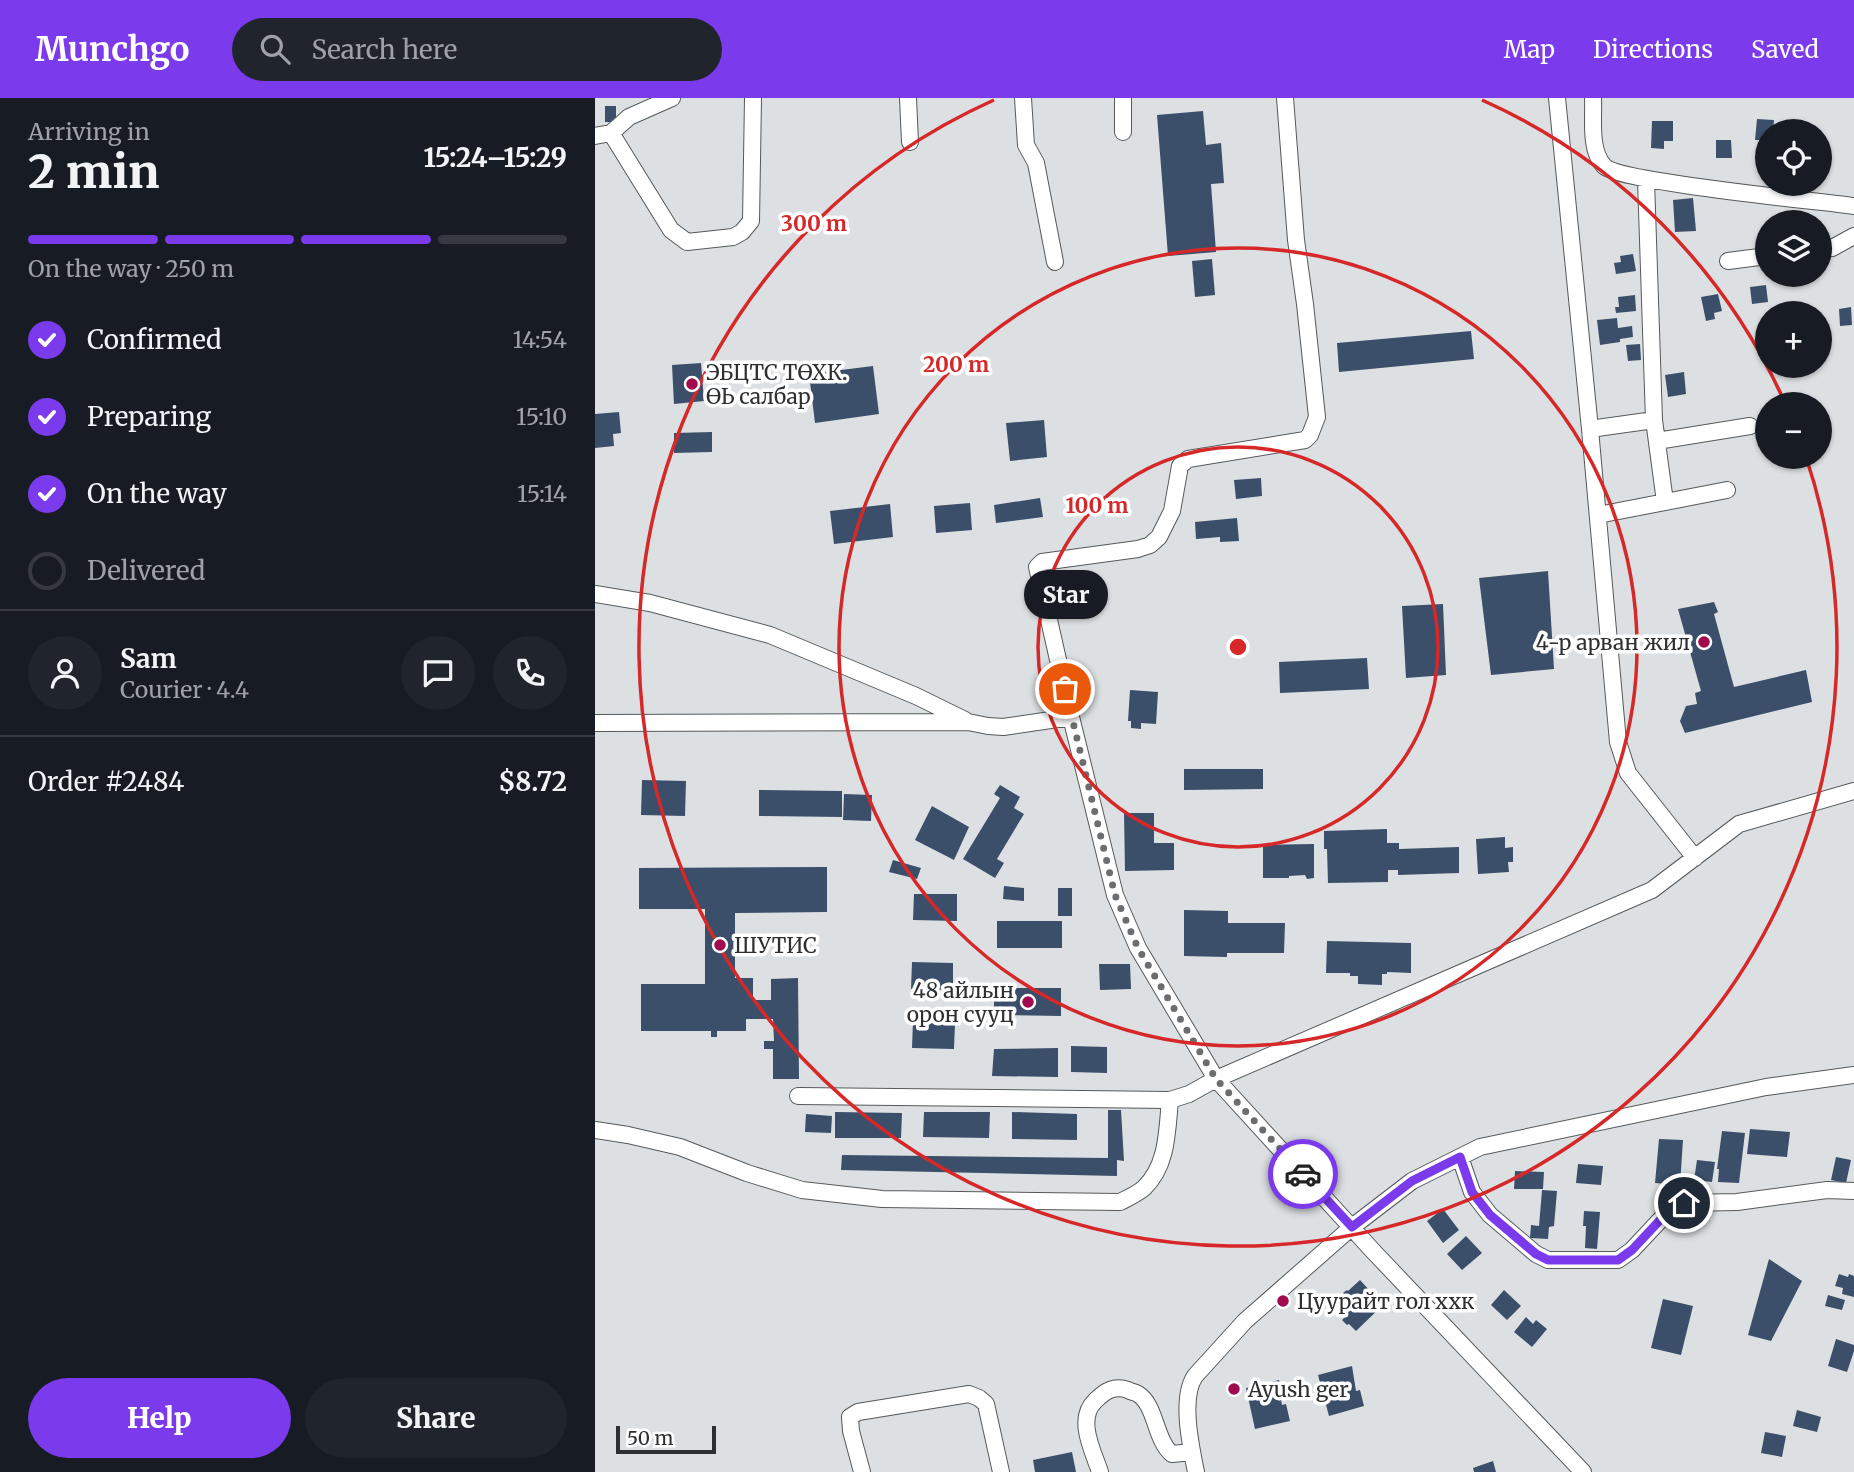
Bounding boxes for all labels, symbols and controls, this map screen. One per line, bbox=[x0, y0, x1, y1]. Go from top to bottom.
search box bbox=[232, 18, 722, 81]
text: Munchgo bbox=[35, 29, 190, 70]
icon: search bbox=[256, 30, 294, 68]
text: Search here bbox=[312, 33, 457, 66]
text: Map bbox=[1504, 34, 1555, 65]
text: Directions bbox=[1593, 34, 1713, 65]
text: Saved bbox=[1751, 34, 1819, 65]
text: Arriving in bbox=[28, 117, 150, 146]
map controls bbox=[1755, 119, 1832, 469]
button: locate bbox=[1755, 119, 1832, 196]
text: 15:24–15:29 bbox=[424, 141, 567, 174]
text: 2 min bbox=[28, 143, 160, 201]
text: 300 m bbox=[781, 210, 847, 237]
button: layers bbox=[1755, 210, 1832, 287]
text: On the way · 250 m bbox=[28, 254, 234, 283]
button: + bbox=[1755, 301, 1832, 378]
icon: check bbox=[28, 321, 66, 359]
text: Confirmed bbox=[87, 323, 222, 356]
text: 14:54 bbox=[513, 325, 567, 354]
text: 200 m bbox=[923, 351, 989, 378]
place label: ЭБЦТС ТӨХК. ӨЬ салбар bbox=[706, 359, 847, 410]
marker: ЭБЦТС ТӨХК. ӨЬ салбар bbox=[684, 376, 700, 392]
button: − bbox=[1755, 392, 1832, 469]
icon: check bbox=[28, 398, 66, 436]
text: Preparing bbox=[87, 400, 211, 433]
text: 15:10 bbox=[516, 402, 567, 431]
icon: check bbox=[28, 475, 66, 513]
text: On the way bbox=[87, 477, 227, 510]
text: 15:14 bbox=[517, 479, 567, 508]
text: 100 m bbox=[1066, 492, 1128, 519]
text: Delivered bbox=[87, 554, 206, 587]
callout: Star bbox=[1023, 570, 1107, 619]
text: Star bbox=[1043, 580, 1089, 609]
place label: 4-р арван жил bbox=[1536, 629, 1690, 656]
marker: 4-р арван жил bbox=[1696, 634, 1712, 650]
centre of rings bbox=[1226, 635, 1250, 659]
button: person bbox=[28, 636, 102, 710]
button: chat bbox=[401, 636, 475, 710]
button: phone bbox=[493, 636, 567, 710]
text: Sam bbox=[120, 642, 177, 675]
pin bbox=[1035, 659, 1095, 719]
icon: bag bbox=[1046, 670, 1084, 708]
text: Courier · 4.4 bbox=[120, 675, 249, 704]
text: Order #2484 bbox=[28, 765, 184, 798]
text: $8.72 bbox=[498, 765, 567, 798]
place label: ШУТИС bbox=[734, 932, 817, 959]
marker: ШУТИС bbox=[712, 937, 728, 953]
place label: 48 айлын орон сууц bbox=[907, 977, 1014, 1028]
marker: 48 айлын орон сууц bbox=[1020, 994, 1036, 1010]
courier bbox=[1268, 1139, 1338, 1209]
icon: car bbox=[1284, 1155, 1322, 1193]
pin bbox=[1654, 1173, 1714, 1233]
icon: home bbox=[1665, 1184, 1703, 1222]
place label: Цуурайт гол ххк bbox=[1297, 1288, 1474, 1315]
marker: Цуурайт гол ххк bbox=[1275, 1293, 1291, 1309]
place label: Ayush ger bbox=[1247, 1376, 1349, 1403]
button: Help bbox=[28, 1378, 291, 1458]
button: Share bbox=[305, 1378, 567, 1458]
marker: Ayush ger bbox=[1226, 1381, 1242, 1397]
scale bar bbox=[616, 1423, 716, 1455]
text: 50 m bbox=[627, 1426, 673, 1450]

